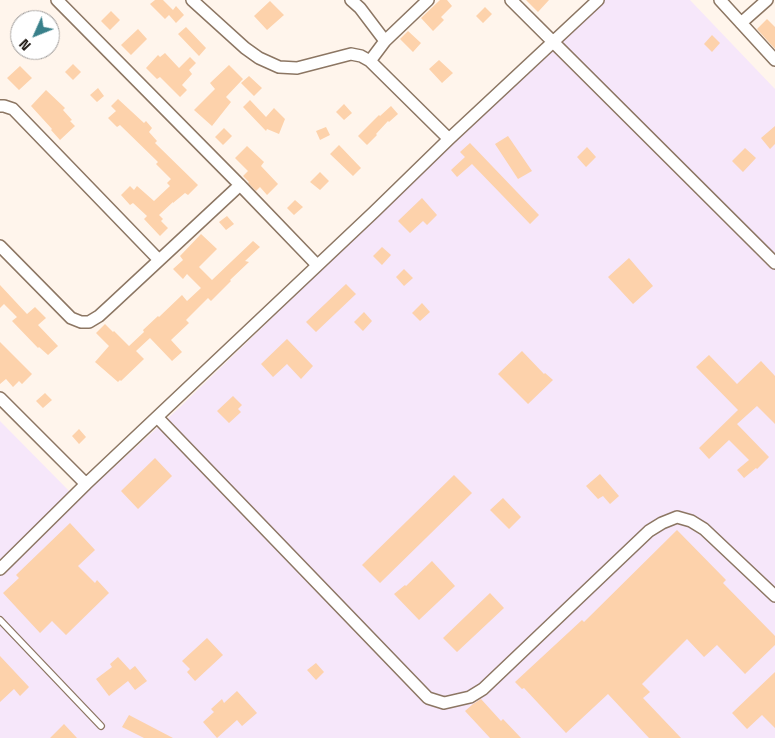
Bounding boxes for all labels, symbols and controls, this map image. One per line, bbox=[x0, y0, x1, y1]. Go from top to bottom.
north arrow bbox=[10, 10, 60, 60]
text: N bbox=[15, 35, 35, 54]

